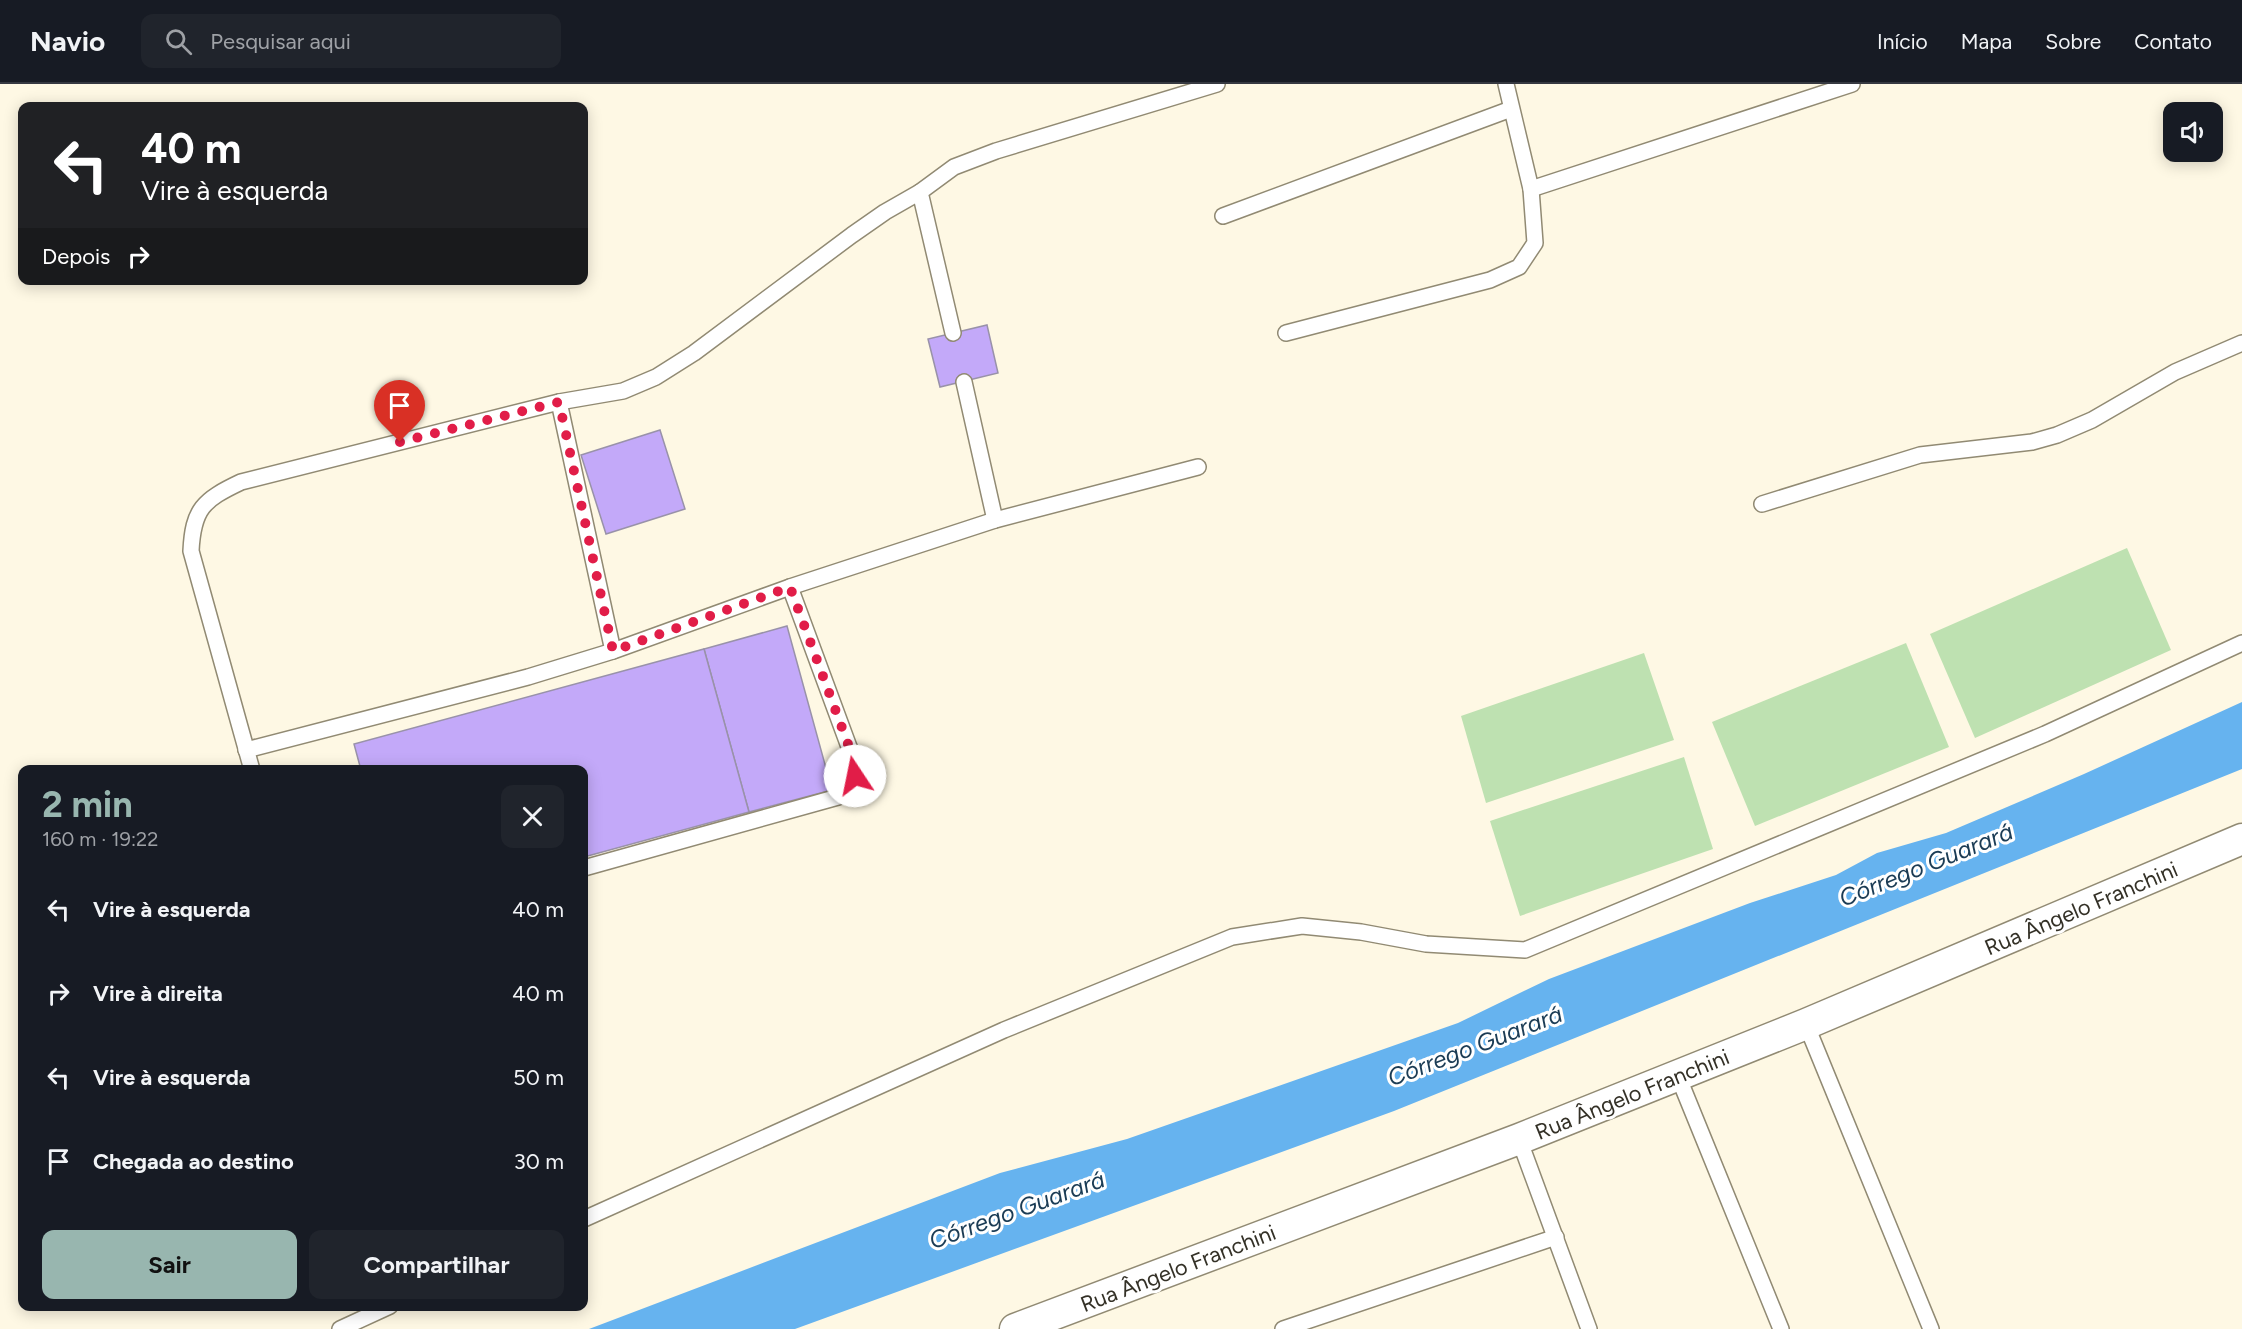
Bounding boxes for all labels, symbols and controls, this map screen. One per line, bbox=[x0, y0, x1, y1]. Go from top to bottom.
search box bbox=[141, 14, 561, 68]
text: Navio bbox=[30, 24, 105, 58]
icon: search bbox=[162, 25, 195, 58]
text: Pesquisar aqui bbox=[210, 28, 351, 55]
text: Início bbox=[1877, 29, 1928, 54]
text: Mapa bbox=[1961, 29, 2012, 54]
text: Sobre bbox=[2045, 29, 2101, 54]
text: Contato bbox=[2134, 29, 2212, 54]
map controls bbox=[2163, 102, 2223, 162]
button: sound bbox=[2163, 102, 2223, 162]
text: 40 m bbox=[141, 123, 241, 174]
icon: left bbox=[42, 126, 120, 204]
text: Vire à esquerda bbox=[141, 174, 328, 207]
icon: right bbox=[122, 240, 155, 273]
text: Depois bbox=[42, 243, 110, 270]
pin bbox=[374, 380, 425, 442]
icon: arrive bbox=[383, 389, 416, 422]
position arrow bbox=[823, 744, 887, 808]
text: 2 min bbox=[42, 783, 133, 826]
button: close bbox=[501, 785, 564, 848]
water label: Córrego Guarará bbox=[1835, 816, 2017, 913]
text: 160 m · 19:22 bbox=[42, 827, 158, 851]
street label: Rua Ângelo Franchini bbox=[1981, 856, 2182, 961]
icon: left bbox=[42, 893, 75, 926]
text: Vire à esquerda bbox=[93, 896, 251, 923]
text: 40 m bbox=[512, 896, 564, 923]
icon: right bbox=[42, 977, 75, 1010]
text: Vire à direita bbox=[93, 980, 223, 1007]
text: 40 m bbox=[512, 980, 564, 1007]
water label: Córrego Guarará bbox=[1383, 999, 1566, 1092]
street label: Rua Ângelo Franchini bbox=[1531, 1043, 1733, 1146]
icon: left bbox=[42, 1061, 75, 1094]
text: Vire à esquerda bbox=[93, 1064, 251, 1091]
text: 50 m bbox=[513, 1064, 564, 1091]
icon: arrive bbox=[42, 1145, 75, 1178]
text: Chegada ao destino bbox=[93, 1148, 294, 1175]
text: 30 m bbox=[514, 1148, 564, 1175]
water label: Córrego Guarará bbox=[925, 1164, 1109, 1255]
street label: Rua Ângelo Franchini bbox=[1077, 1219, 1280, 1318]
button: Sair bbox=[42, 1230, 297, 1299]
button: Compartilhar bbox=[309, 1230, 564, 1299]

